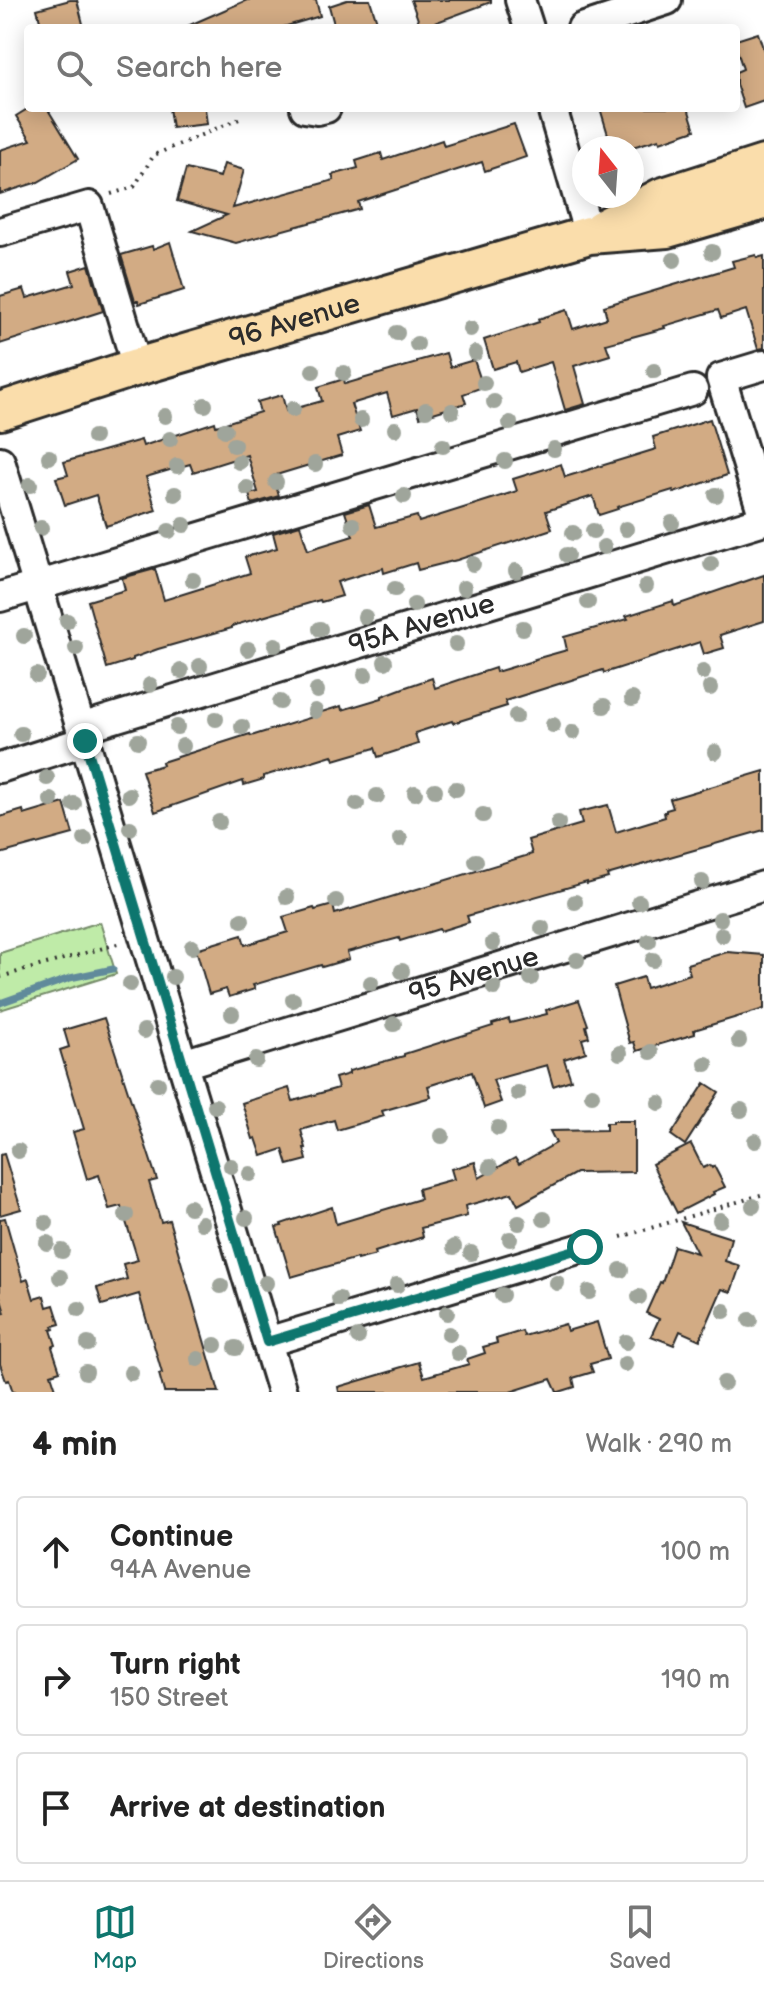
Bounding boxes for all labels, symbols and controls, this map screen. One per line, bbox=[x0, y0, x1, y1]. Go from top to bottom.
search box bbox=[24, 24, 740, 112]
icon: search bbox=[52, 46, 96, 90]
text: Search here bbox=[116, 50, 282, 86]
north arrow bbox=[572, 136, 644, 208]
street label: 96 Avenue bbox=[225, 286, 364, 356]
street label: 95A Avenue bbox=[345, 587, 499, 662]
route end bbox=[67, 723, 103, 759]
street label: 95 Avenue bbox=[405, 940, 542, 1010]
route start bbox=[567, 1229, 603, 1265]
text: 4 min bbox=[32, 1424, 118, 1465]
text: Walk · 290 m bbox=[585, 1429, 732, 1460]
text: Continue bbox=[110, 1519, 233, 1555]
icon: ahead bbox=[34, 1530, 78, 1574]
text: 100 m bbox=[661, 1537, 730, 1568]
text: 94A Avenue bbox=[110, 1555, 251, 1586]
text: Turn right bbox=[110, 1647, 241, 1683]
icon: right bbox=[34, 1658, 78, 1702]
text: 190 m bbox=[661, 1665, 730, 1696]
text: 150 Street bbox=[110, 1683, 228, 1714]
icon: arrive bbox=[34, 1786, 78, 1830]
text: Arrive at destination bbox=[110, 1790, 386, 1826]
tab: Map bbox=[93, 1900, 137, 1975]
tab: Directions bbox=[323, 1900, 424, 1975]
tab: Saved bbox=[609, 1900, 671, 1975]

